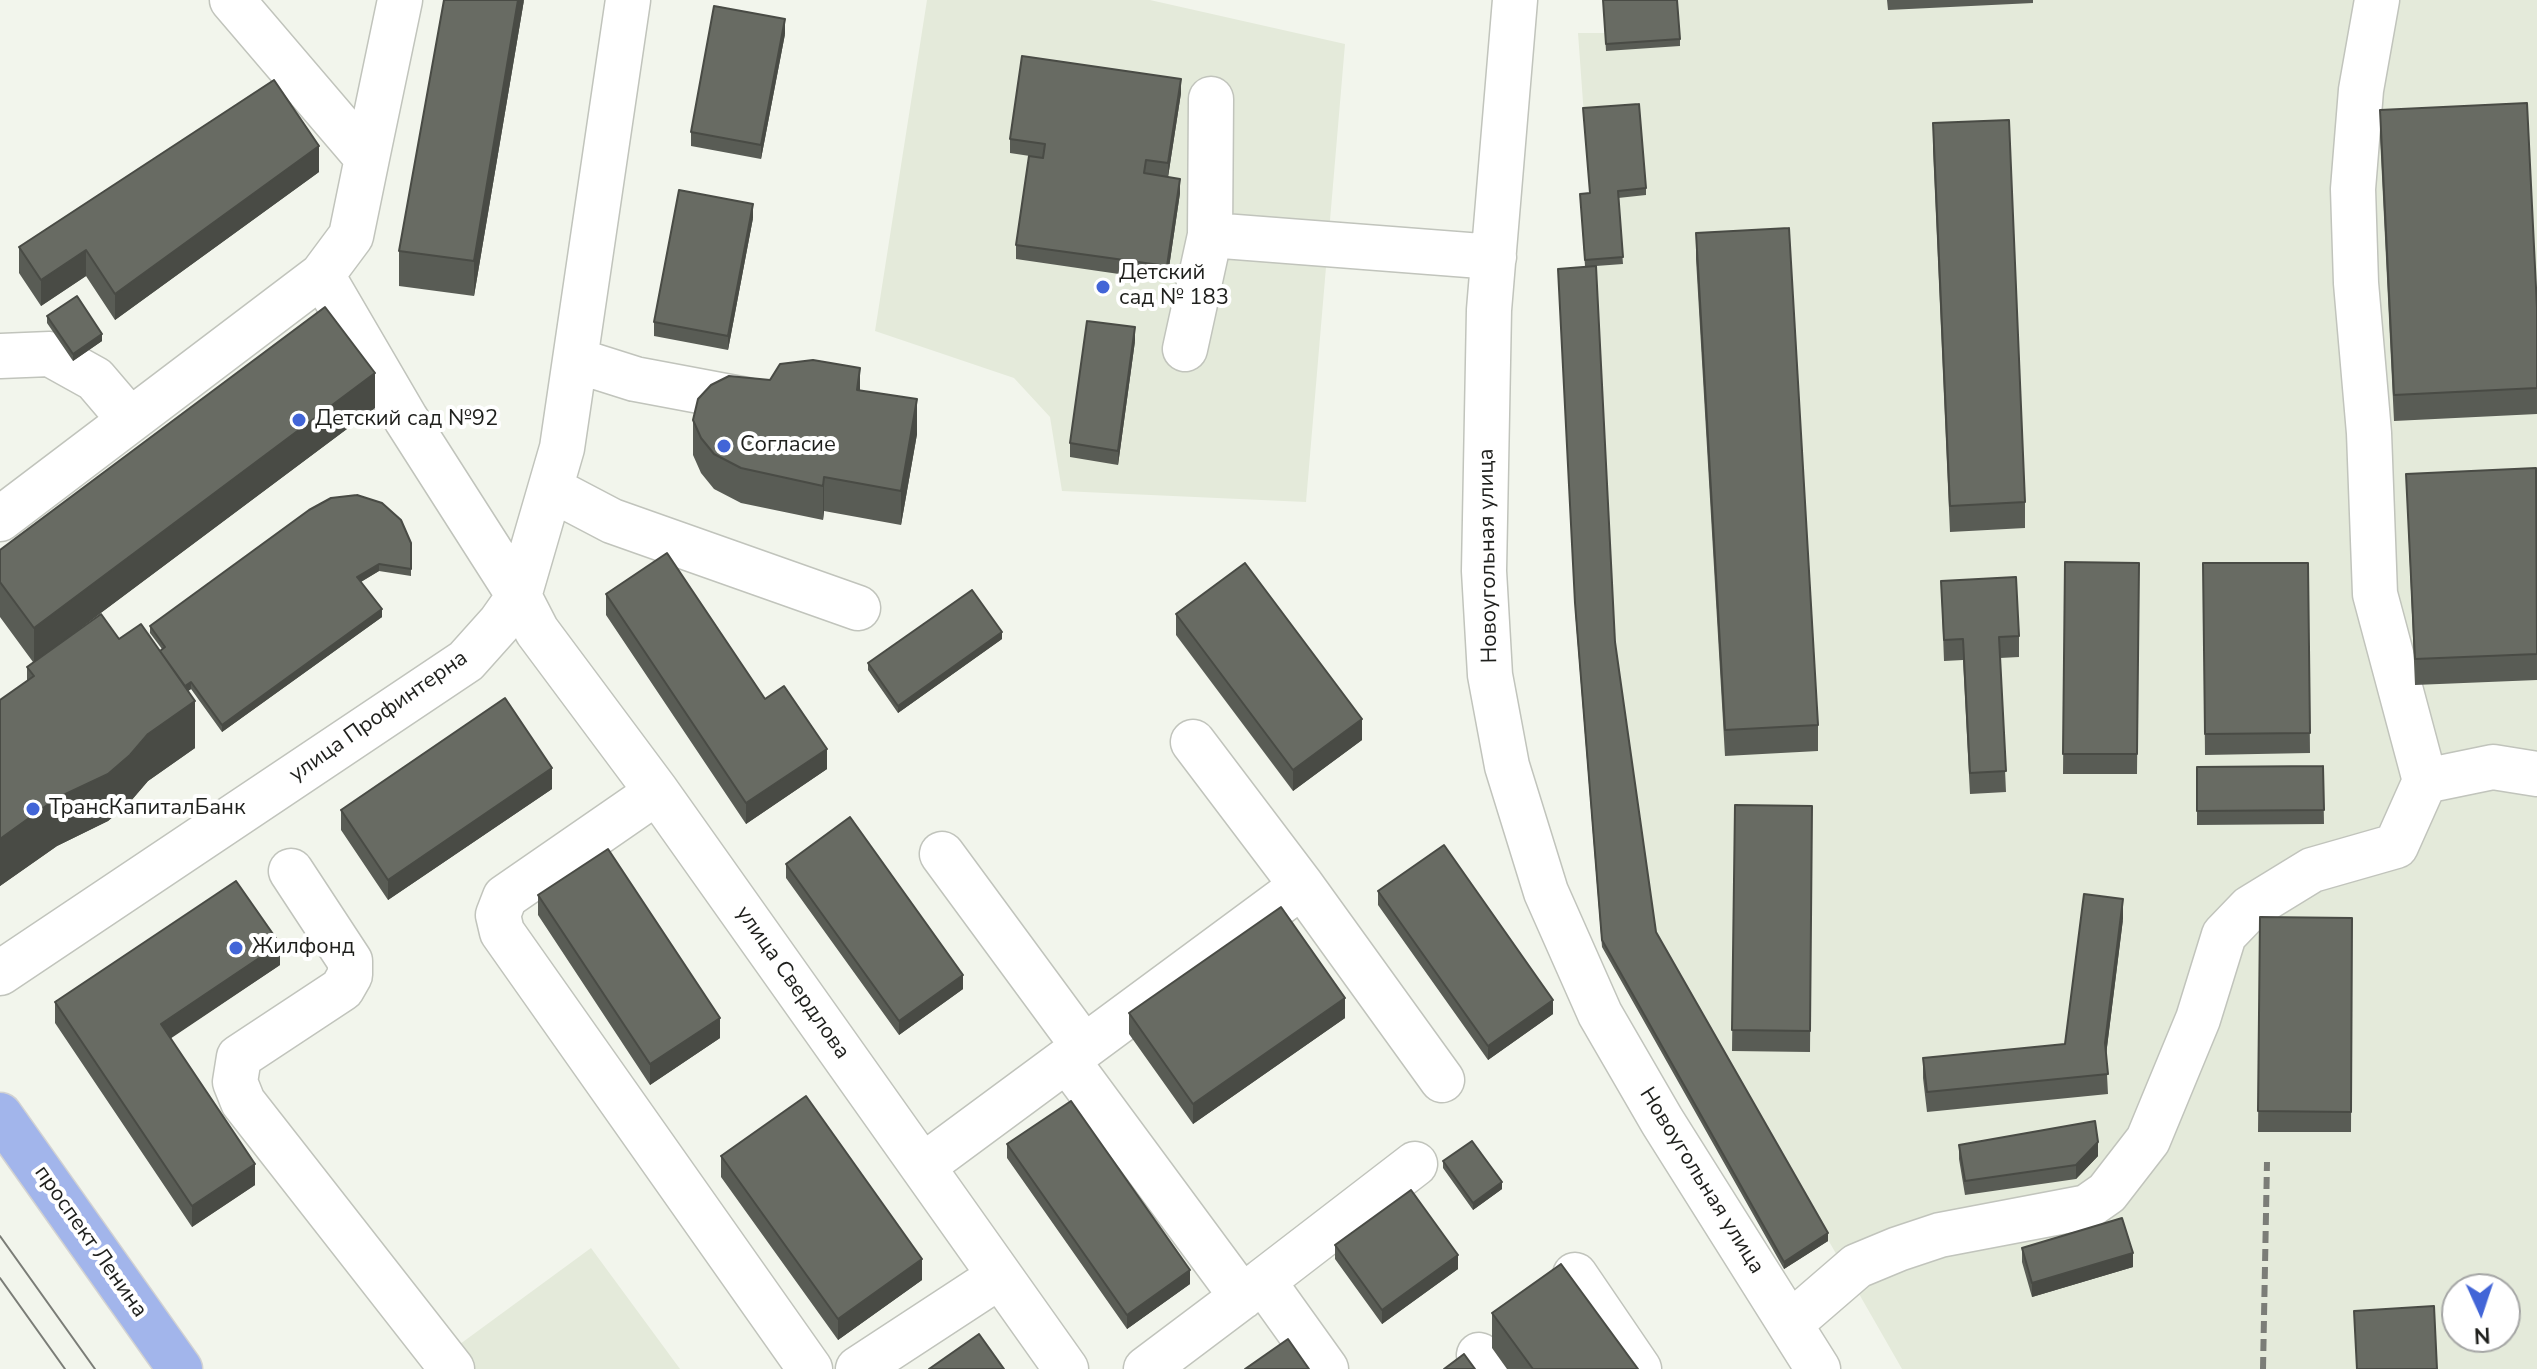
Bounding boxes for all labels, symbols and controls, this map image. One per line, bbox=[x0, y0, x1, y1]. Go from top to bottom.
place label: Детский сад № 183 bbox=[1119, 261, 1229, 312]
marker: Детский сад № 183 bbox=[1094, 278, 1112, 296]
place label: Детский сад №92 bbox=[315, 407, 498, 433]
marker: Детский сад №92 bbox=[290, 411, 308, 429]
place label: Согласие bbox=[740, 433, 836, 459]
marker: Согласие bbox=[715, 437, 733, 455]
street label: Новоугольная улица bbox=[1474, 448, 1504, 664]
street label: улица Профинтерна bbox=[285, 645, 473, 789]
place label: ТрансКапиталБанк bbox=[49, 796, 246, 822]
marker: ТрансКапиталБанк bbox=[24, 800, 42, 818]
street label: улица Свердлова bbox=[729, 901, 855, 1065]
place label: Жилфонд bbox=[252, 935, 355, 961]
marker: Жилфонд bbox=[227, 939, 245, 957]
street label: Новоугольная улица bbox=[1633, 1083, 1769, 1279]
street label: проспект Ленина bbox=[28, 1161, 152, 1323]
north arrow bbox=[2441, 1273, 2521, 1353]
text: N bbox=[2473, 1320, 2491, 1350]

